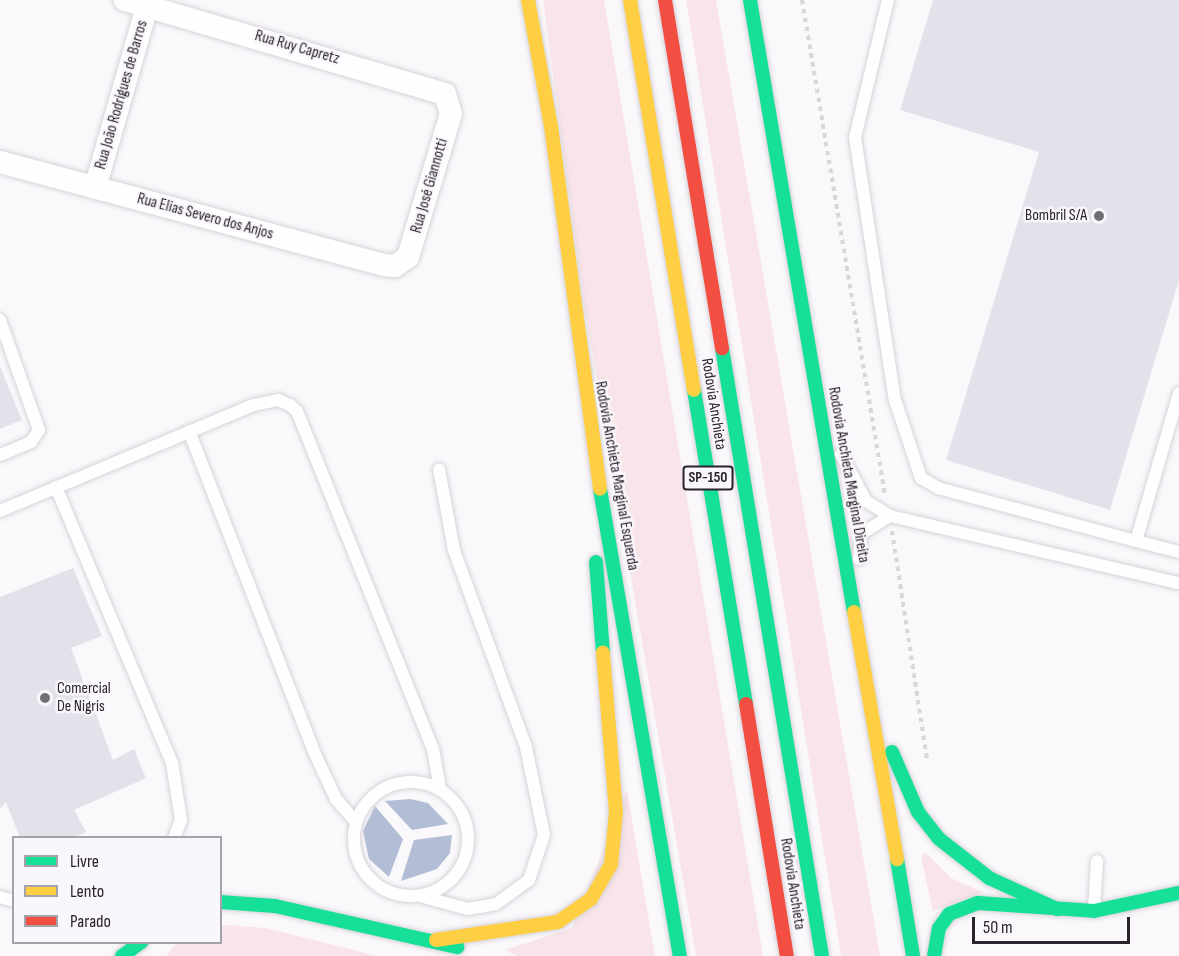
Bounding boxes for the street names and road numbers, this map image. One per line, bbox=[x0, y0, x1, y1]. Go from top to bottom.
street label: Rua João Rodrigues de Barros bbox=[92, 18, 152, 172]
street label: Rua Ruy Capretz bbox=[252, 27, 342, 69]
street label: Rua José Giannotti bbox=[407, 136, 453, 236]
street label: Rua Elias Severo dos Anjos bbox=[135, 190, 275, 244]
street label: Rodovia Anchieta bbox=[696, 357, 730, 451]
street label: Rodovia Anchieta Marginal Esquerda bbox=[590, 380, 642, 572]
street label: Rodovia Anchieta Marginal Direita bbox=[823, 386, 873, 564]
road number: SP-150 bbox=[682, 466, 734, 490]
street label: Rodovia Anchieta bbox=[775, 837, 809, 931]

